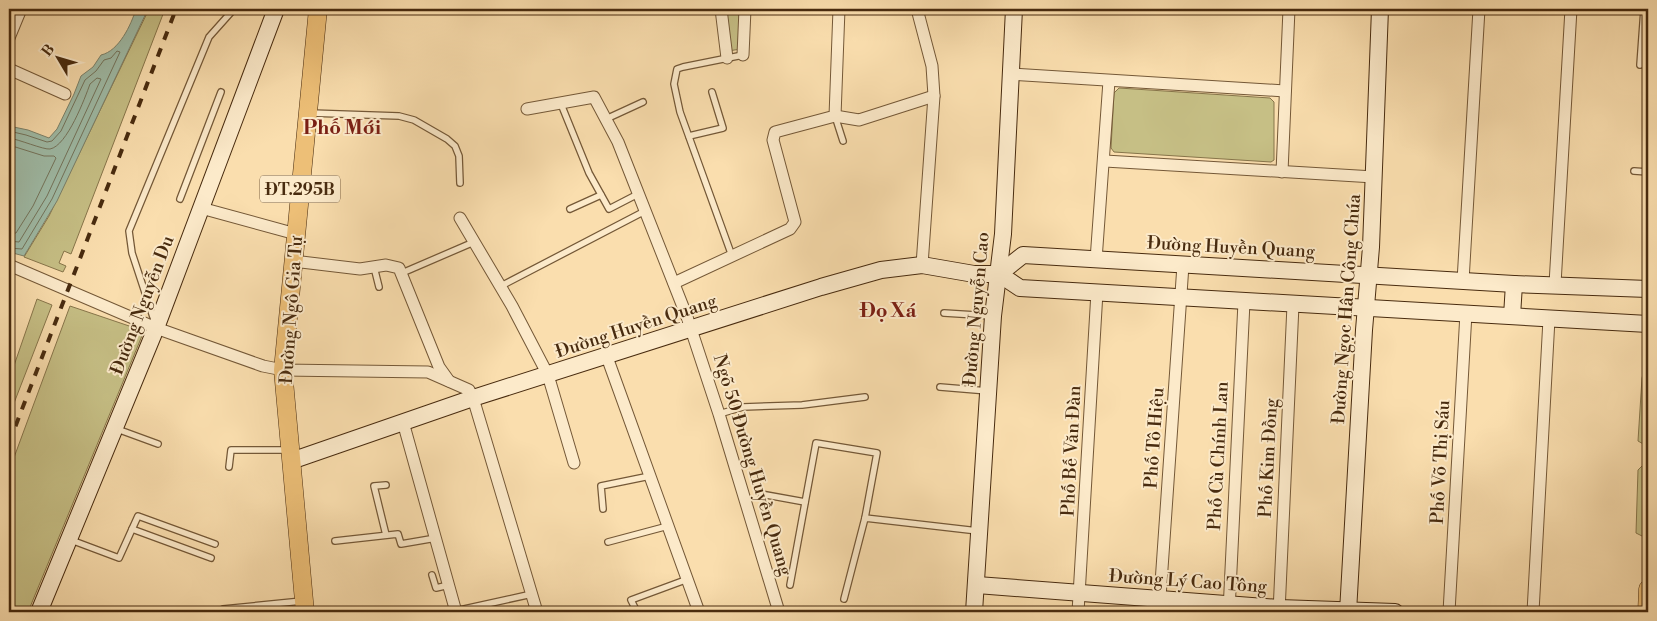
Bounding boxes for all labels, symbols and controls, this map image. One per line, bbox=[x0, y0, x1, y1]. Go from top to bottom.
north arrow bbox=[32, 32, 82, 82]
text: B bbox=[38, 41, 59, 60]
district label: Phố Mới bbox=[303, 116, 382, 141]
road number: ĐT.295B bbox=[260, 175, 340, 202]
street label: Đường Ngọc Hân Công Chúa bbox=[1327, 192, 1366, 425]
street label: Đường Nguyễn Cao bbox=[958, 231, 995, 387]
street label: Đường Nguyễn Du bbox=[105, 232, 180, 378]
street label: Đường Huyền Quang bbox=[1146, 232, 1316, 263]
street label: Đường Ngô Gia Tự bbox=[275, 235, 308, 385]
street label: Đường Huyền Quang bbox=[553, 289, 720, 363]
district label: Đọ Xá bbox=[859, 299, 916, 324]
street label: Ngõ 50 Đường Huyền Quang bbox=[708, 352, 797, 579]
street label: Phố Cù Chính Lan bbox=[1203, 381, 1234, 531]
street label: Phố Bế Văn Đàn bbox=[1057, 385, 1086, 517]
street label: Phố Tô Hiệu bbox=[1139, 386, 1170, 489]
street label: Phố Kim Đồng bbox=[1254, 397, 1283, 518]
street label: Phố Võ Thị Sáu bbox=[1426, 399, 1455, 525]
street label: Đường Lý Cao Tông bbox=[1108, 564, 1269, 599]

